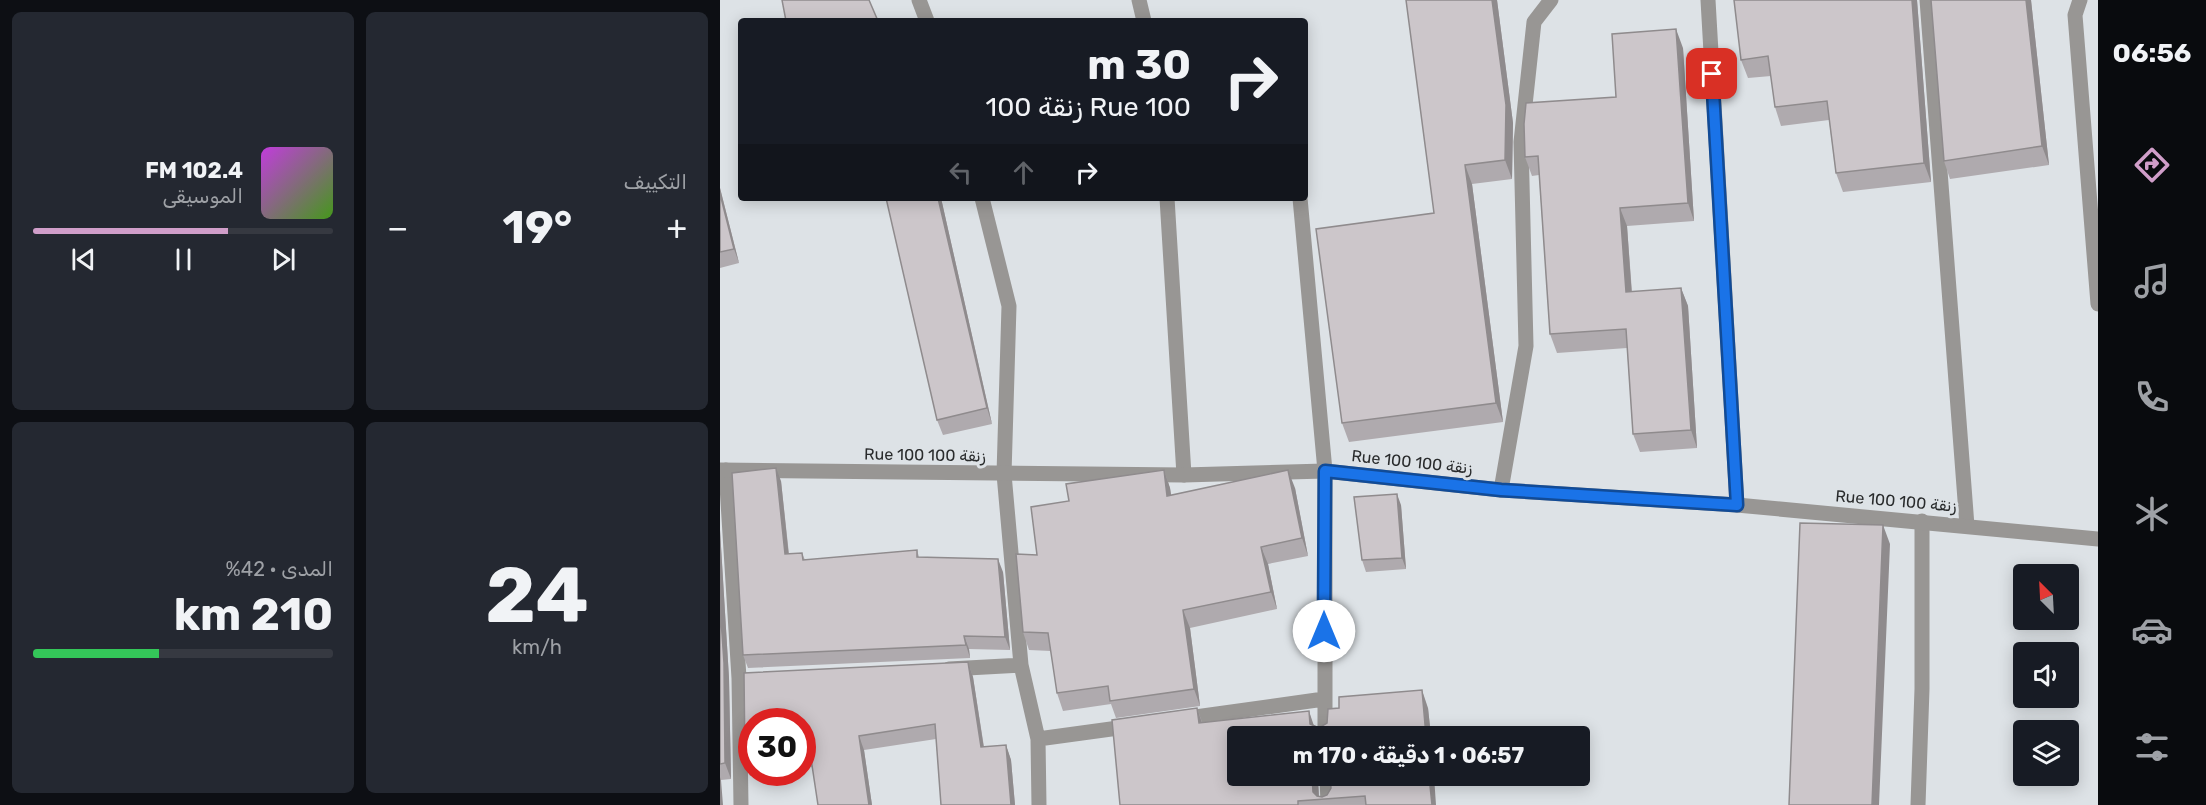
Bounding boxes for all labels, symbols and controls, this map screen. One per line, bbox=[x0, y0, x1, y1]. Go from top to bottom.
text: 06:56 bbox=[2113, 37, 2191, 69]
text: 30 m bbox=[1087, 40, 1191, 90]
icon: right bbox=[1212, 42, 1290, 120]
pin bbox=[1686, 48, 1737, 99]
icon: arrive bbox=[1695, 57, 1728, 90]
text: Rue 100 زنقة 100 bbox=[986, 91, 1191, 123]
icon: directions bbox=[2131, 144, 2173, 186]
icon: left bbox=[944, 156, 977, 189]
icon: ahead bbox=[1007, 156, 1040, 189]
icon: right bbox=[1070, 156, 1103, 189]
text: 102.4 FM bbox=[145, 157, 243, 184]
text: التكييف bbox=[624, 170, 687, 194]
text: الموسيقى bbox=[162, 184, 243, 208]
text: 19° bbox=[503, 201, 572, 254]
text: − bbox=[387, 208, 408, 247]
text: + bbox=[666, 208, 687, 247]
icon: previous bbox=[67, 243, 100, 276]
icon: pause bbox=[167, 243, 200, 276]
icon: next bbox=[267, 243, 300, 276]
icon: music bbox=[2131, 260, 2173, 302]
icon: phone bbox=[2131, 376, 2173, 418]
street label: Rue 100 زنقة 100 bbox=[864, 444, 986, 467]
street label: Rue 100 زنقة 100 bbox=[1350, 446, 1474, 479]
street label: Rue 100 زنقة 100 bbox=[1834, 486, 1957, 517]
icon: climate bbox=[2131, 493, 2173, 535]
text: 24 bbox=[485, 549, 589, 642]
text: المدى · 42% bbox=[226, 557, 333, 581]
north arrow bbox=[2013, 564, 2079, 630]
map controls bbox=[2013, 564, 2079, 786]
text: 210 km bbox=[174, 588, 333, 641]
position arrow bbox=[1292, 599, 1356, 663]
icon: car bbox=[2131, 609, 2173, 651]
text: km/h bbox=[512, 635, 562, 659]
button: sound bbox=[2013, 642, 2079, 708]
speed limit sign: 30 bbox=[738, 708, 816, 786]
button: layers bbox=[2013, 720, 2079, 786]
icon: filters bbox=[2131, 726, 2173, 768]
text: 06:57 · 1 دقيقة · 170 m bbox=[1293, 742, 1524, 769]

